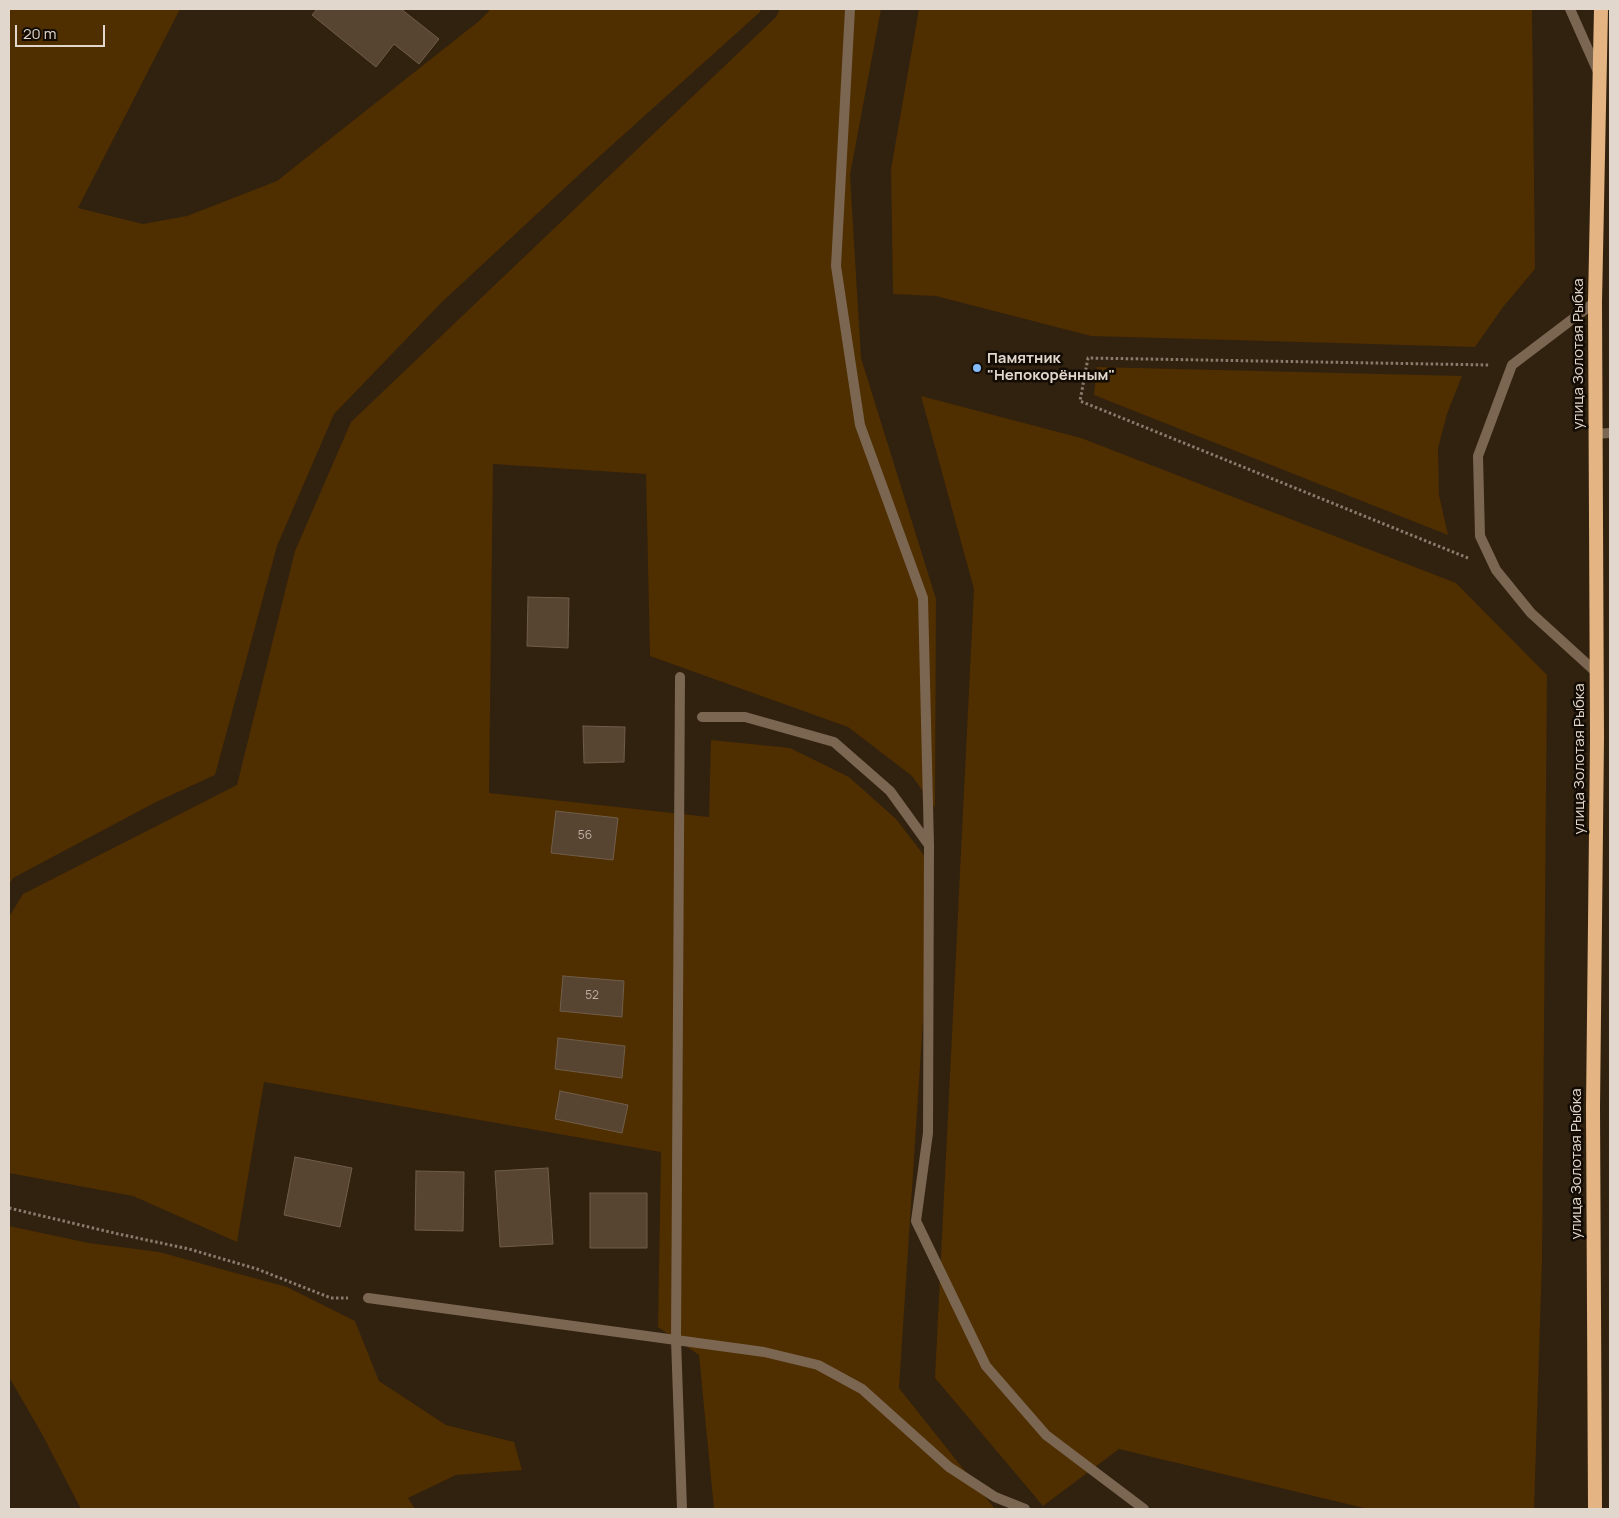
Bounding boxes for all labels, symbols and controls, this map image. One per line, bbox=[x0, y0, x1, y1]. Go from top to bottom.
scale bar bbox=[18, 15, 108, 47]
text: 20 m bbox=[23, 23, 56, 44]
street label: улица Золотая Рыбка bbox=[1570, 278, 1588, 430]
place label: Памятник "Непокорённым" bbox=[987, 350, 1115, 385]
marker: Памятник "Непокорённым" bbox=[971, 362, 983, 374]
street label: улица Золотая Рыбка bbox=[1571, 683, 1589, 835]
house number: 56 bbox=[578, 829, 592, 843]
house number: 52 bbox=[585, 989, 599, 1003]
street label: улица Золотая Рыбка bbox=[1568, 1088, 1586, 1240]

